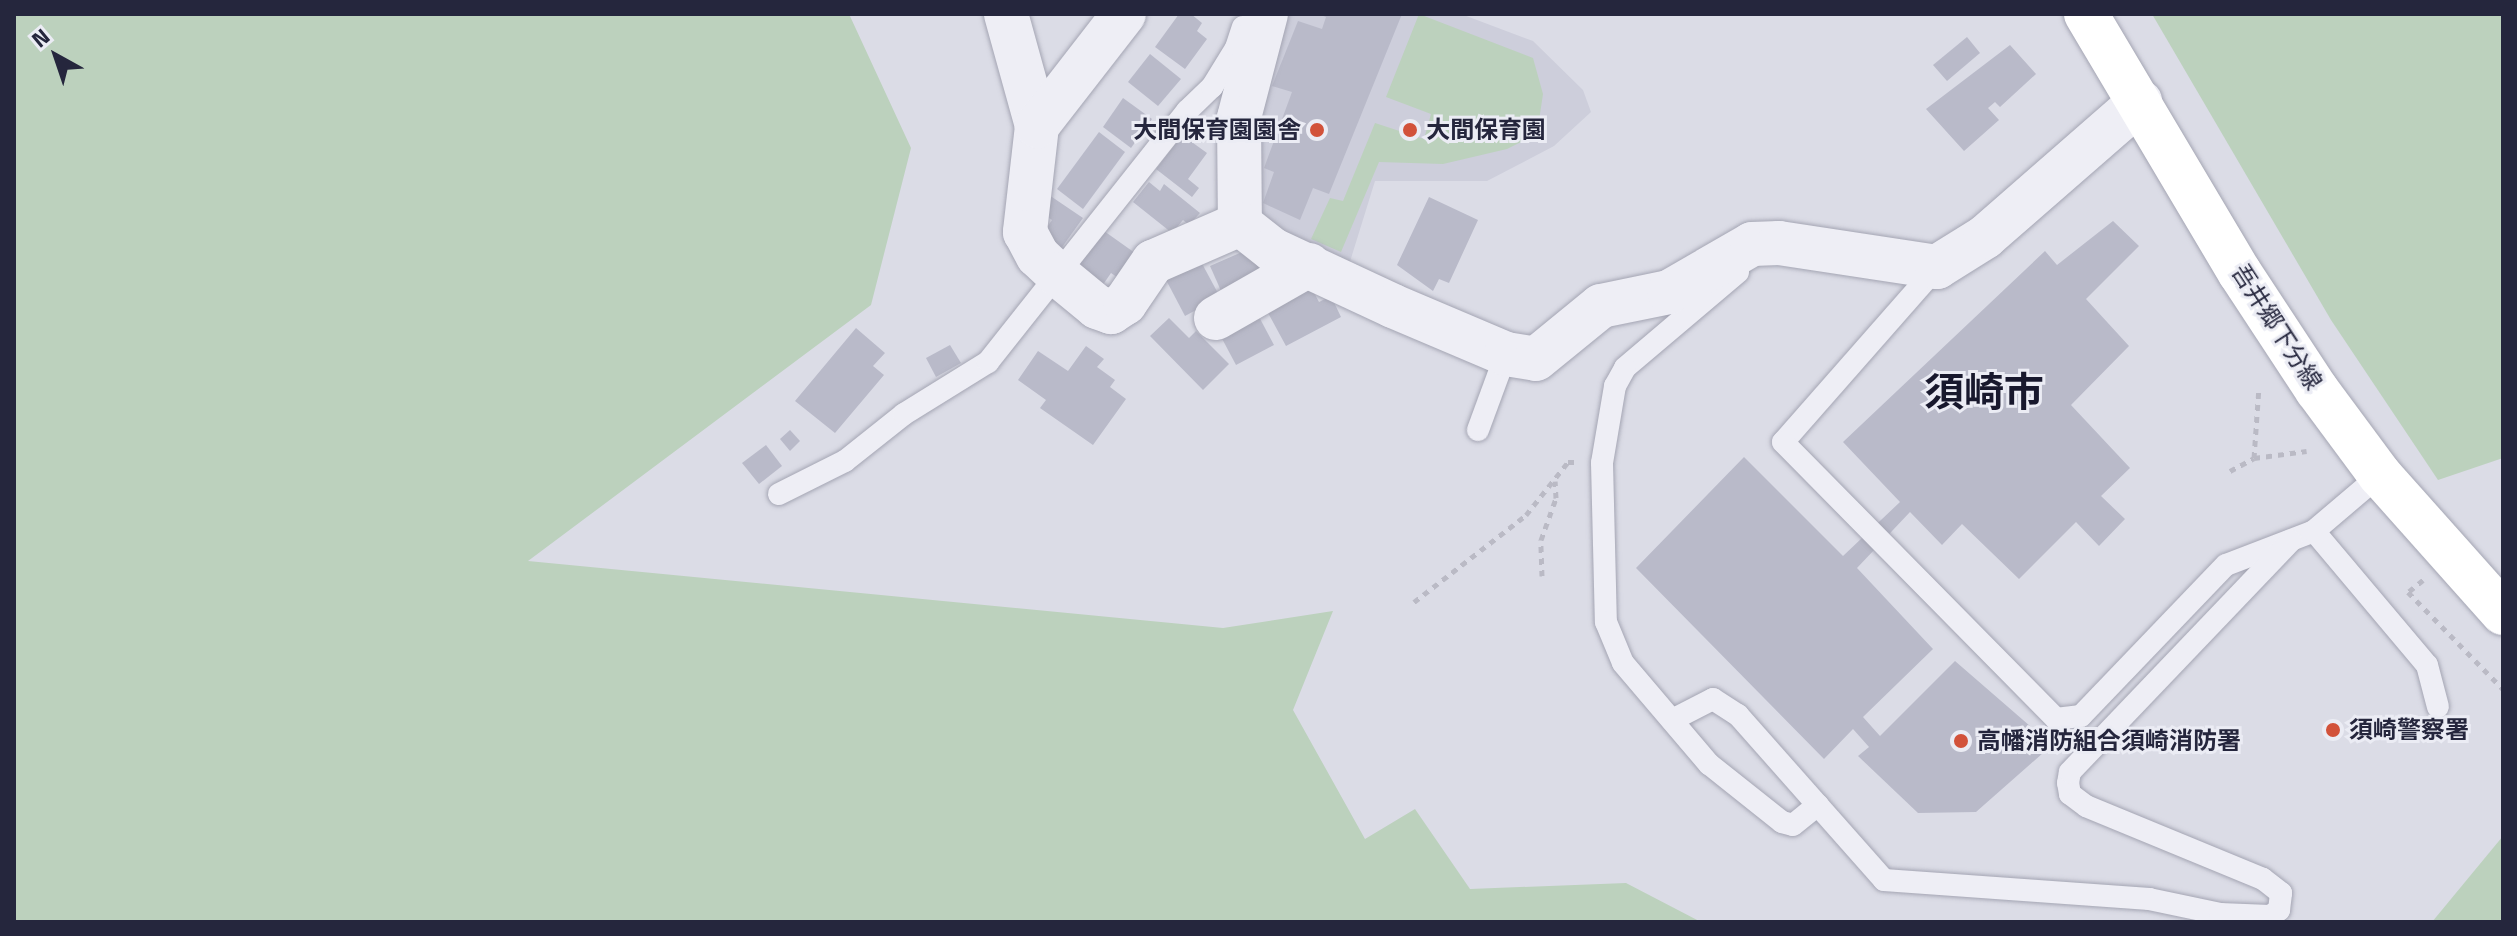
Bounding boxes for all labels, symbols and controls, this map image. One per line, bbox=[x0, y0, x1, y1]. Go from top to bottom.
north arrow bbox=[16, 16, 96, 96]
text: N bbox=[24, 20, 57, 56]
place label: 大間保育園園舎 bbox=[1133, 116, 1301, 144]
place label: 大間保育園 bbox=[1426, 116, 1546, 144]
marker: 大間保育園園舎 bbox=[1308, 121, 1326, 139]
marker: 大間保育園 bbox=[1401, 121, 1419, 139]
street label: 吾井郷下分線 bbox=[2226, 259, 2328, 395]
district label: 須崎市 bbox=[1924, 368, 2044, 416]
place label: 須崎警察署 bbox=[2349, 716, 2469, 744]
marker: 須崎警察署 bbox=[2324, 721, 2342, 739]
place label: 高幡消防組合須崎消防署 bbox=[1977, 727, 2241, 755]
marker: 高幡消防組合須崎消防署 bbox=[1952, 732, 1970, 750]

